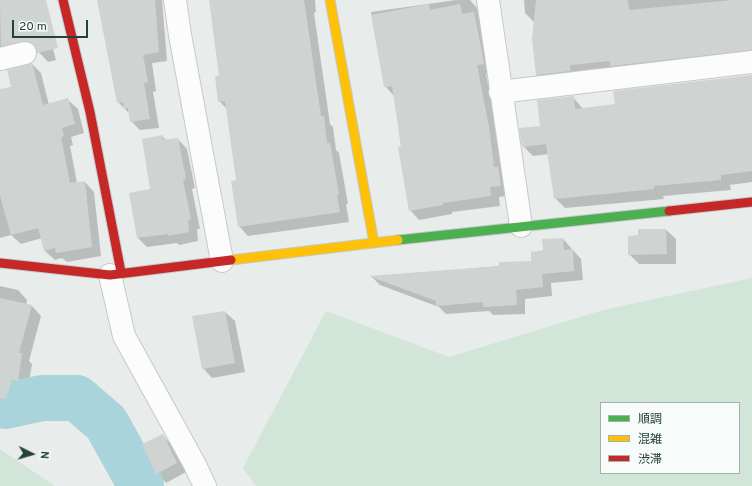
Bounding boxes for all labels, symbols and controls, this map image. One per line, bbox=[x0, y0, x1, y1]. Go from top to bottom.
scale bar bbox=[14, 12, 90, 38]
text: 20 m bbox=[19, 19, 47, 35]
legend bbox=[600, 402, 740, 474]
text: 順調 bbox=[638, 412, 662, 428]
text: 混雑 bbox=[638, 432, 662, 448]
north arrow bbox=[12, 434, 52, 474]
text: N bbox=[37, 450, 51, 460]
text: 渋滞 bbox=[638, 452, 662, 468]

